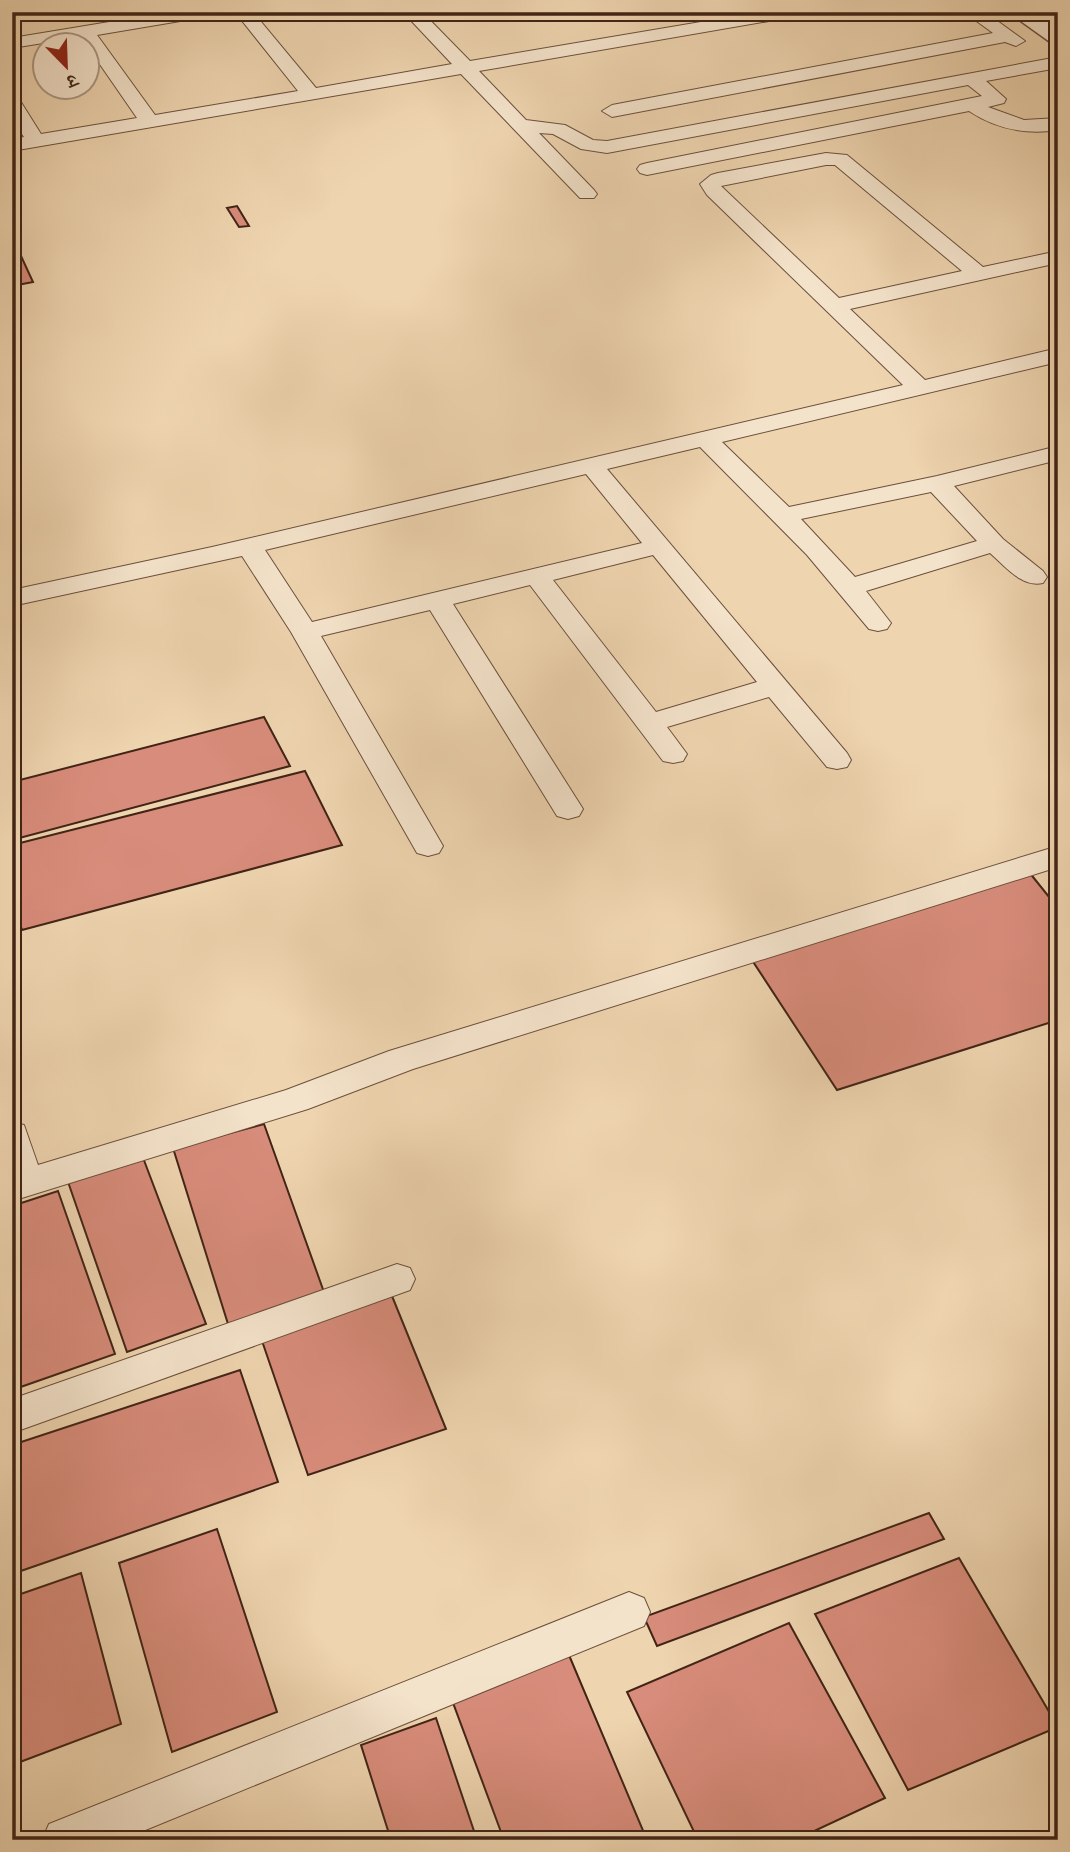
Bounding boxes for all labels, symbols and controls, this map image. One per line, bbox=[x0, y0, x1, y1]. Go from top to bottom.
north arrow bbox=[32, 32, 102, 102]
text: उ bbox=[62, 68, 83, 94]

